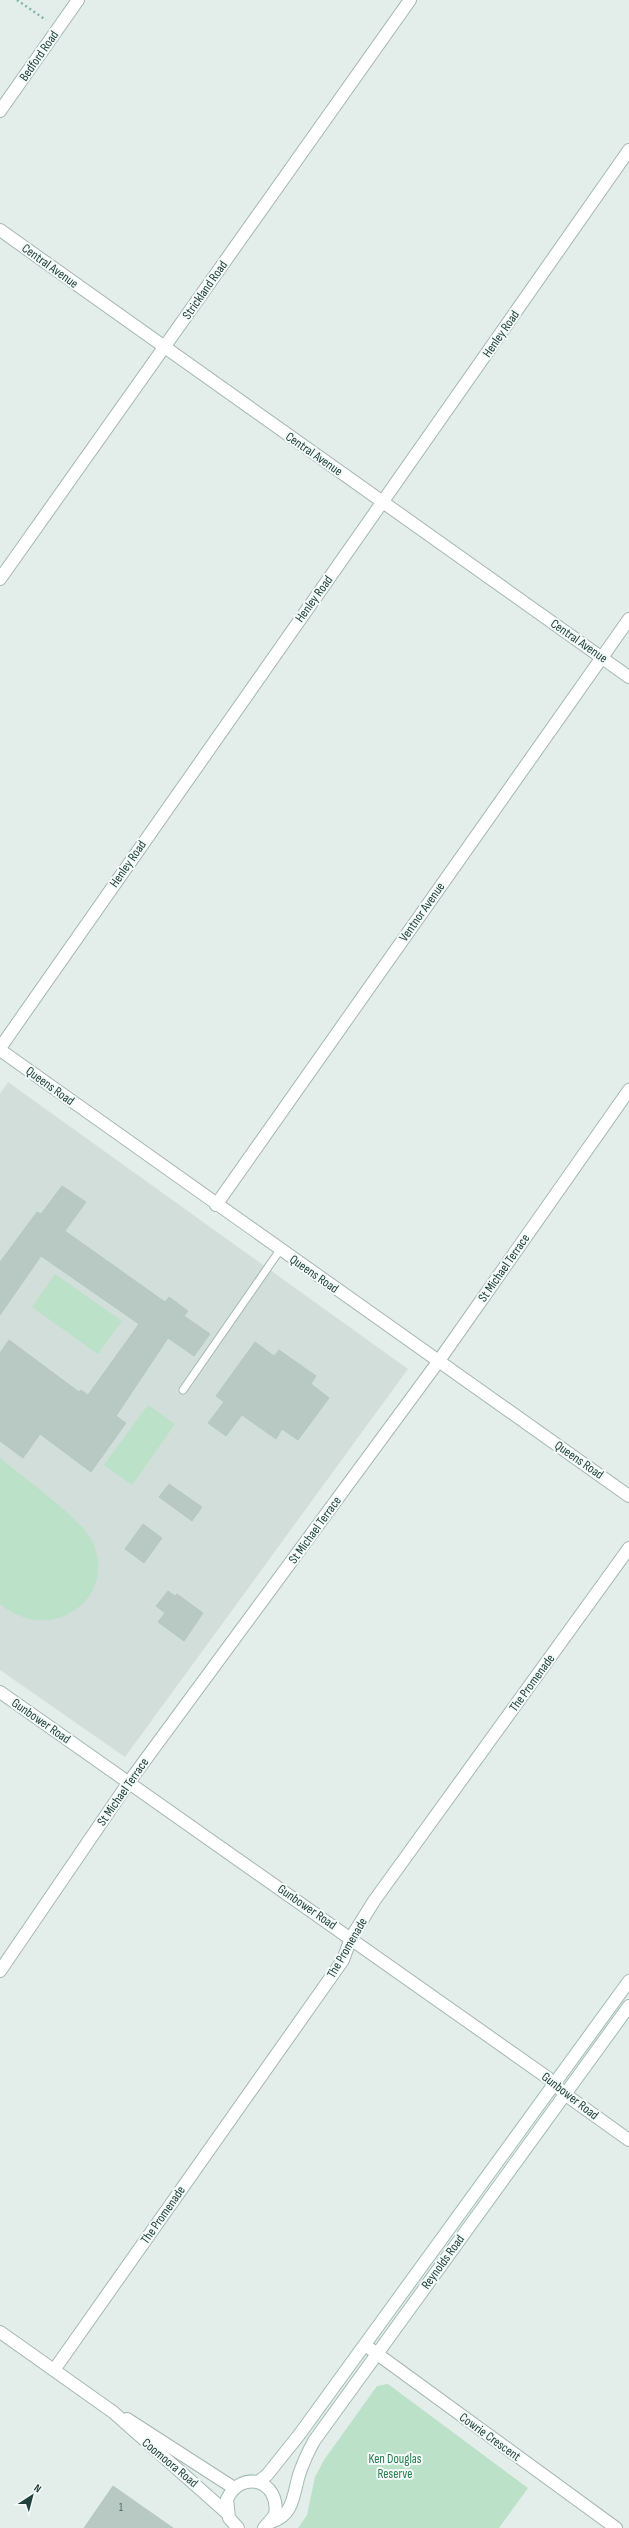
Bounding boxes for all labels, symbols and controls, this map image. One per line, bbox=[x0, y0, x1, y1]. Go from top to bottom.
street label: Bedford Road bbox=[16, 28, 62, 84]
street label: Central Avenue bbox=[19, 240, 81, 292]
street label: Strickland Road bbox=[179, 258, 231, 322]
street label: Henley Road bbox=[479, 307, 523, 361]
street label: Central Avenue bbox=[282, 429, 346, 479]
street label: Henley Road bbox=[292, 573, 336, 625]
street label: Central Avenue bbox=[547, 616, 611, 666]
street label: Henley Road bbox=[106, 837, 150, 891]
street label: Ventnor Avenue bbox=[396, 879, 448, 945]
street label: Queens Road bbox=[23, 1063, 77, 1109]
street label: St Michael Terrace bbox=[475, 1231, 533, 1305]
street label: Queens Road bbox=[286, 1251, 342, 1297]
street label: Queens Road bbox=[551, 1437, 607, 1483]
street label: St Michael Terrace bbox=[285, 1493, 345, 1567]
street label: The Promenade bbox=[506, 1651, 558, 1715]
street label: Gunbower Road bbox=[8, 1695, 74, 1747]
street label: St Michael Terrace bbox=[94, 1755, 152, 1829]
street label: Gunbower Road bbox=[274, 1881, 340, 1933]
street label: The Promenade bbox=[323, 1915, 371, 1981]
street label: Gunbower Road bbox=[538, 2069, 602, 2123]
street label: The Promenade bbox=[137, 2183, 189, 2247]
street label: Reynolds Road bbox=[418, 2232, 468, 2292]
street label: Cowrie Crescent bbox=[456, 2409, 524, 2465]
street label: Coomoora Road bbox=[139, 2435, 201, 2491]
park label: Ken Douglas Reserve bbox=[368, 2451, 422, 2482]
north arrow bbox=[12, 2476, 52, 2516]
text: N bbox=[31, 2481, 44, 2495]
house number: 1 bbox=[119, 2501, 123, 2514]

